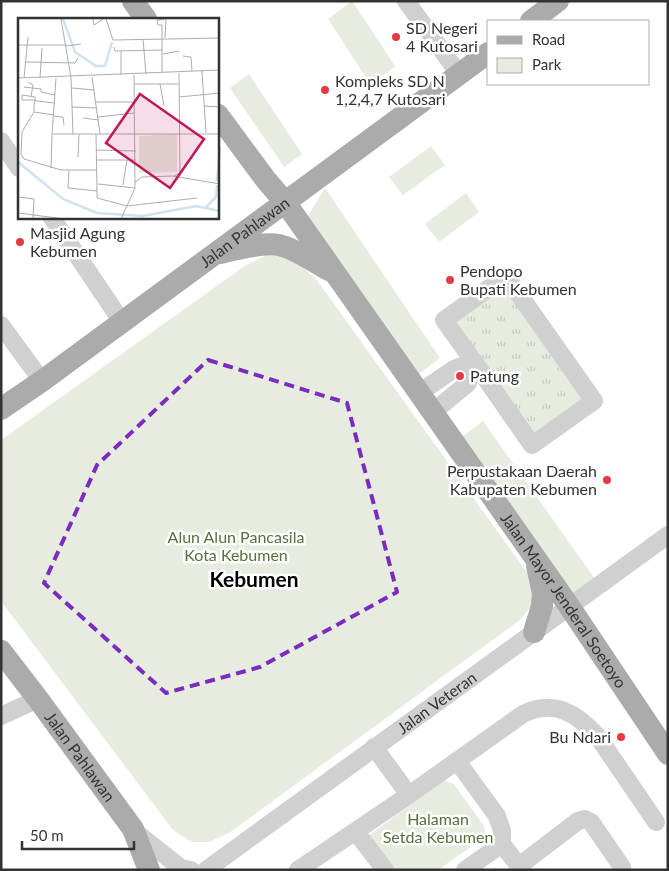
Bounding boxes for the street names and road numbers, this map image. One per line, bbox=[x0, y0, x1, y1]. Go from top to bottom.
street label: Jalan Pahlawan bbox=[196, 192, 293, 271]
street label: Jalan Mayor Jenderal Soetoyo bbox=[497, 509, 631, 691]
street label: Jalan Veteran bbox=[393, 667, 480, 737]
street label: Jalan Pahlawan bbox=[41, 708, 120, 805]

